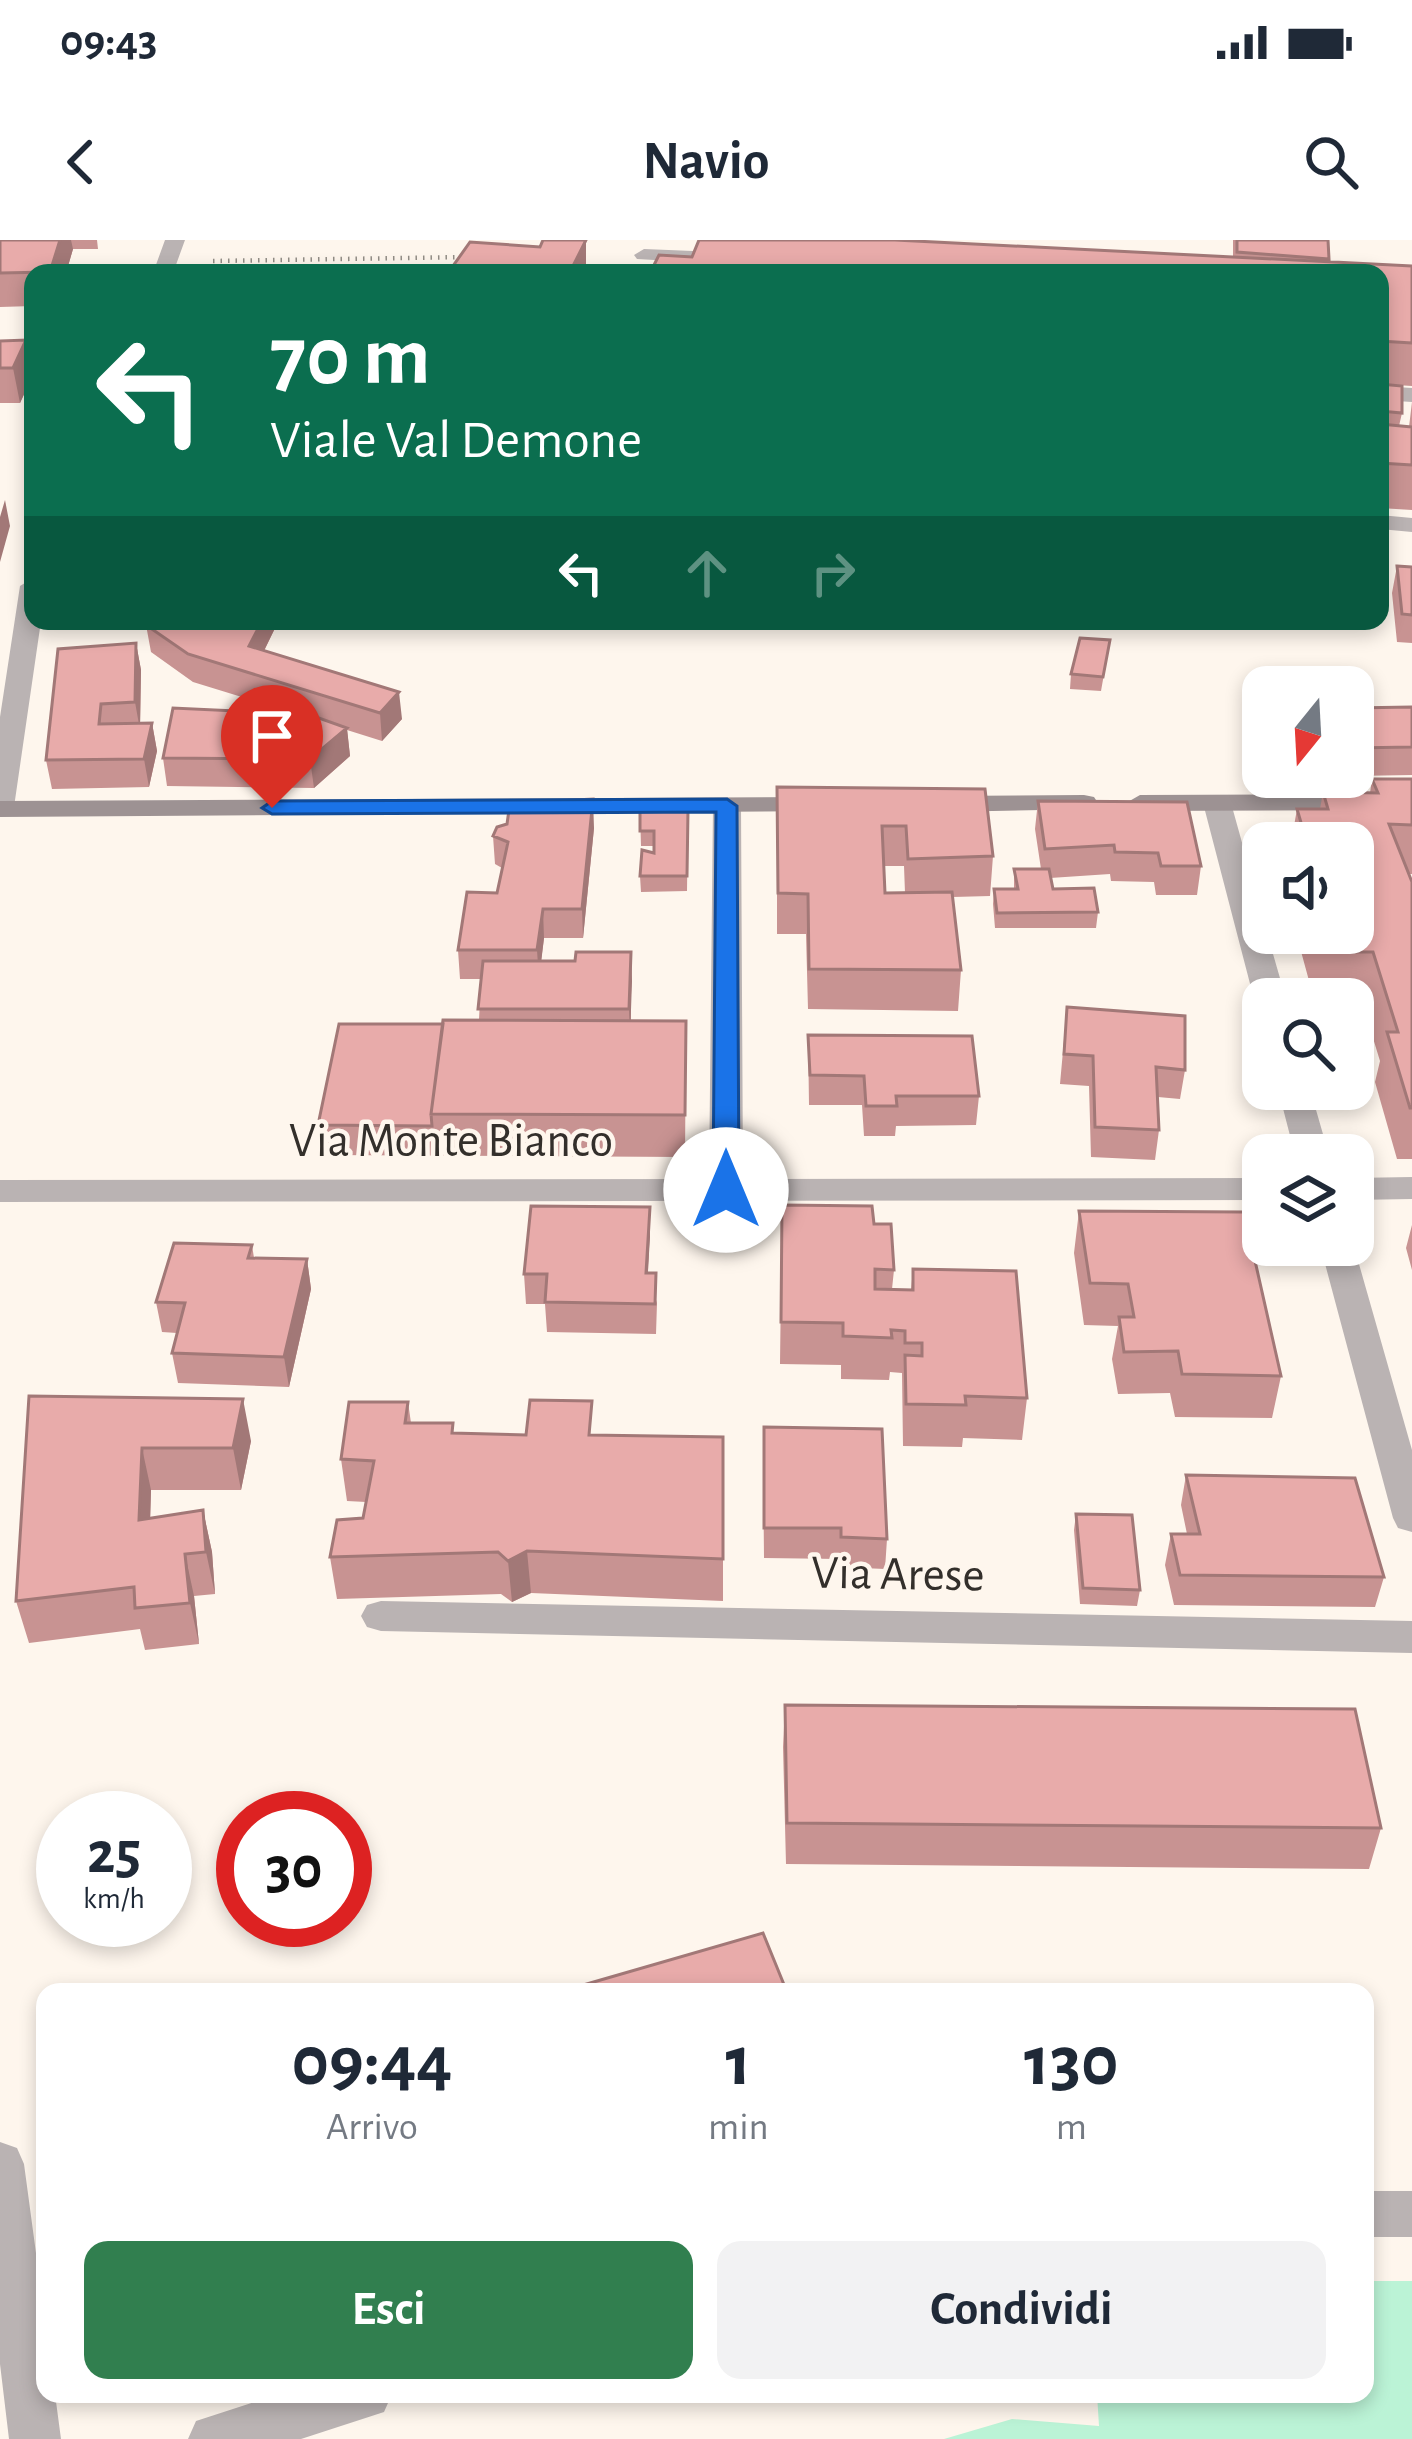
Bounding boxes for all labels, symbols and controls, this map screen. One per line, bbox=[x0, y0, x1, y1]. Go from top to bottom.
text: 09:43 bbox=[60, 19, 158, 64]
icon: back bbox=[48, 129, 114, 195]
icon: search bbox=[1298, 129, 1364, 195]
text: Navio bbox=[642, 135, 770, 189]
icon: left bbox=[72, 312, 228, 468]
text: 70 m bbox=[270, 316, 431, 400]
text: Viale Val Demone bbox=[270, 414, 642, 468]
icon: left bbox=[548, 540, 614, 606]
icon: ahead bbox=[674, 540, 740, 606]
icon: right bbox=[800, 540, 866, 606]
north arrow bbox=[1242, 666, 1374, 798]
map controls bbox=[1242, 666, 1374, 1266]
pin bbox=[221, 685, 323, 808]
icon: arrive bbox=[239, 703, 305, 769]
button: sound bbox=[1242, 822, 1374, 954]
button: search bbox=[1242, 978, 1374, 1110]
street label: Via Monte Bianco bbox=[289, 1118, 613, 1166]
position arrow bbox=[663, 1127, 789, 1253]
button: layers bbox=[1242, 1134, 1374, 1266]
street label: Via Arese bbox=[811, 1549, 985, 1601]
speed limit sign: 30 bbox=[216, 1791, 372, 1947]
text: 25 bbox=[87, 1824, 141, 1884]
text: km/h bbox=[83, 1884, 145, 1914]
text: 09:44 bbox=[291, 2026, 453, 2098]
text: 1 bbox=[725, 2026, 751, 2098]
text: 130 bbox=[1024, 2026, 1119, 2098]
text: Arrivo bbox=[326, 2108, 418, 2147]
text: min bbox=[708, 2108, 769, 2147]
text: m bbox=[1056, 2108, 1087, 2147]
button: Esci bbox=[84, 2241, 693, 2379]
button: Condividi bbox=[717, 2241, 1326, 2379]

